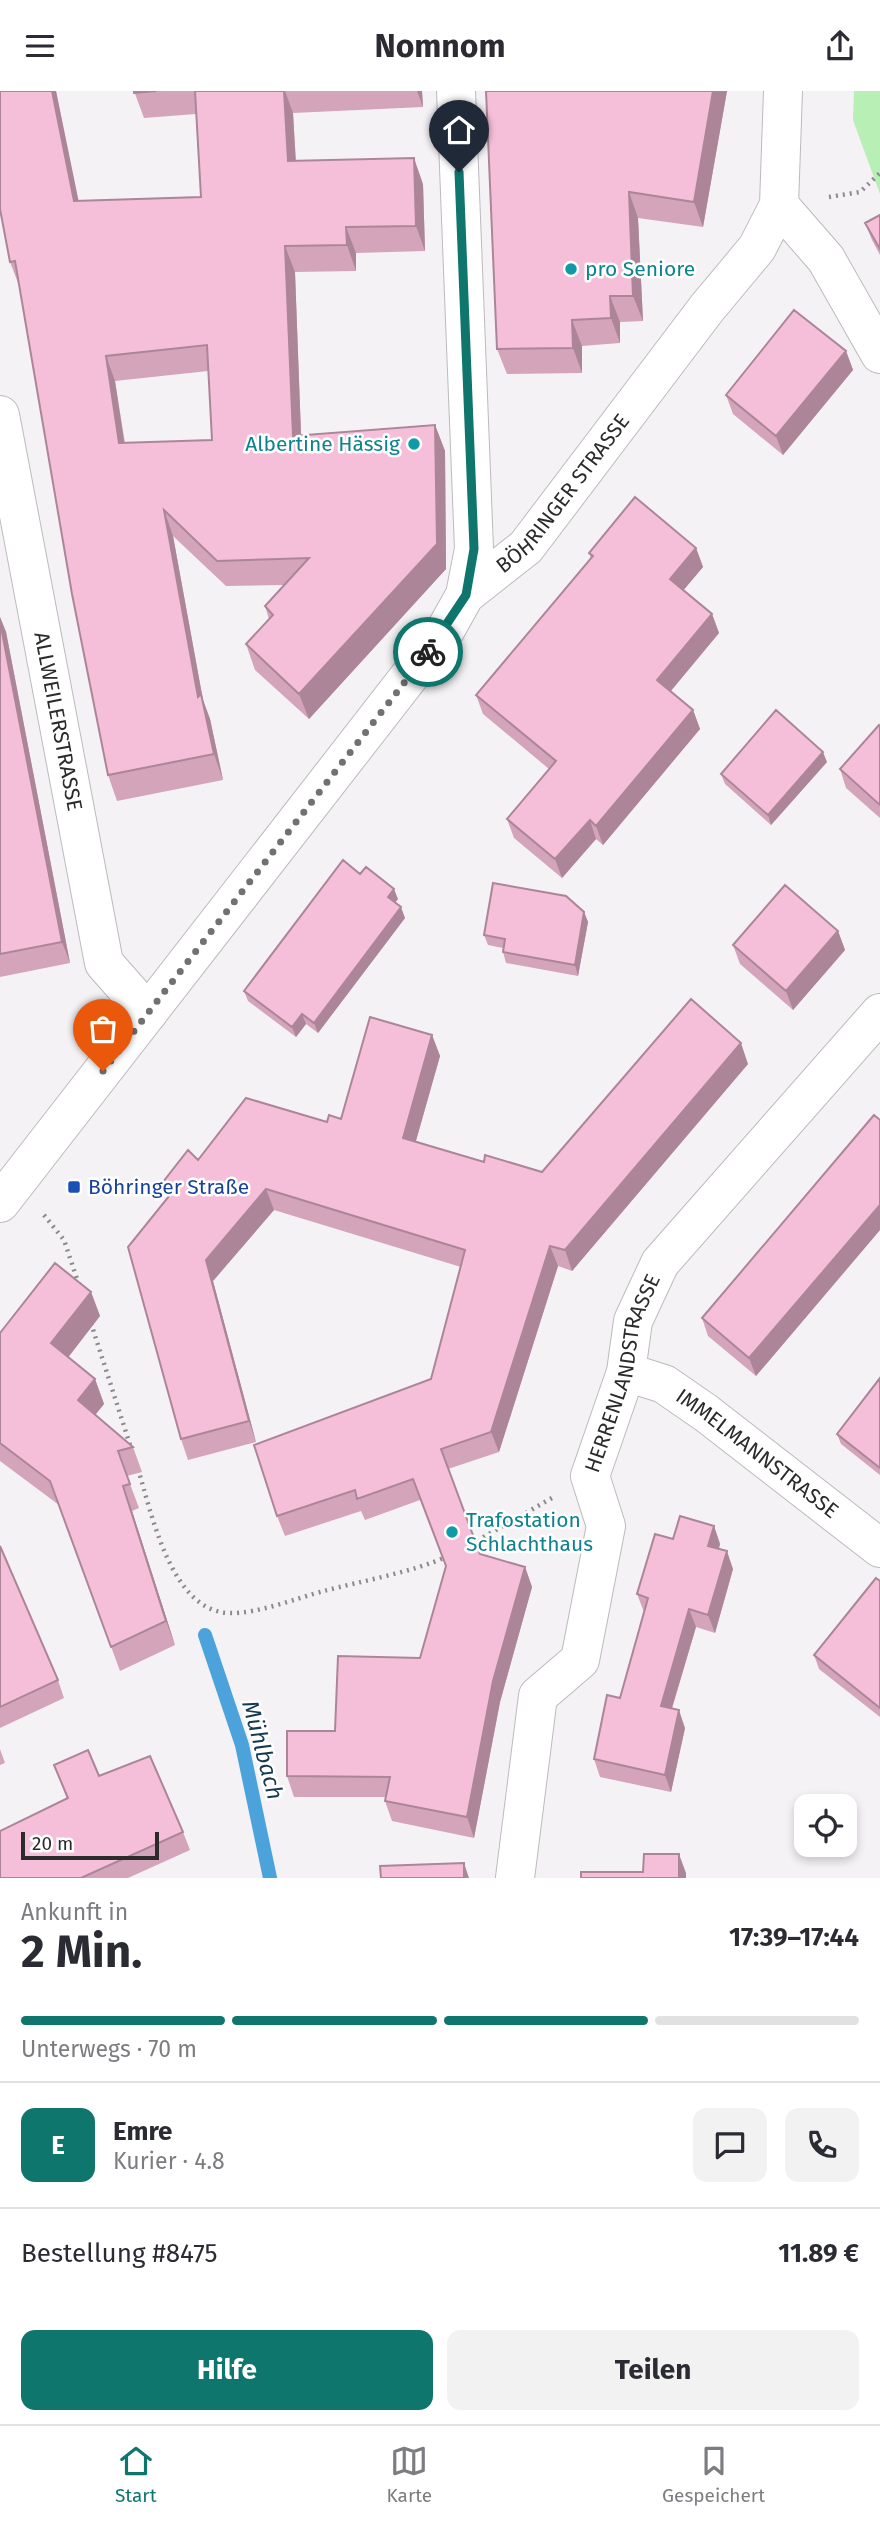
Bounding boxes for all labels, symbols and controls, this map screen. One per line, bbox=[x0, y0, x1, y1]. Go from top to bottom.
icon: menu bbox=[21, 27, 59, 65]
text: Nomnom bbox=[374, 27, 506, 65]
icon: share bbox=[821, 27, 859, 65]
pin bbox=[429, 100, 489, 172]
icon: home bbox=[440, 111, 478, 149]
place label: pro Seniore bbox=[585, 256, 695, 282]
marker: pro Seniore bbox=[563, 261, 579, 277]
street label: BÖHRINGER STRASSE bbox=[491, 409, 635, 579]
place label: Albertine Hässig bbox=[245, 431, 400, 457]
marker: Albertine Hässig bbox=[406, 436, 422, 452]
courier bbox=[393, 617, 463, 687]
street label: ALLWEILERSTRASSE bbox=[28, 630, 88, 813]
icon: bike bbox=[409, 633, 447, 671]
pin bbox=[73, 999, 133, 1071]
icon: bag bbox=[84, 1010, 122, 1048]
place label: Böhringer Straße bbox=[88, 1174, 249, 1200]
marker: Böhringer Straße bbox=[66, 1179, 82, 1195]
street label: HERRENLANDSTRASSE bbox=[579, 1270, 666, 1476]
street label: IMMELMANNSTRASSE bbox=[671, 1383, 844, 1524]
place label: Trafostation Schlachthaus bbox=[466, 1507, 593, 1557]
marker: Trafostation Schlachthaus bbox=[444, 1524, 460, 1540]
water label: Mühlbach bbox=[236, 1697, 290, 1803]
map controls bbox=[794, 1794, 857, 1857]
button: locate bbox=[794, 1794, 857, 1857]
scale bar bbox=[21, 1829, 159, 1861]
text: 20 m bbox=[32, 1832, 73, 1855]
text: Ankunft in bbox=[21, 1898, 128, 1926]
text: 17:39–17:44 bbox=[729, 1922, 859, 1953]
text: 2 Min. bbox=[21, 1924, 142, 1979]
text: Unterwegs · 70 m bbox=[21, 2035, 197, 2063]
button: chat bbox=[693, 2108, 767, 2182]
button: phone bbox=[785, 2108, 859, 2182]
text: Emre bbox=[113, 2116, 172, 2147]
text: E bbox=[51, 2130, 65, 2161]
text: Kurier · 4.8 bbox=[113, 2147, 225, 2175]
text: Bestellung #8475 bbox=[21, 2238, 217, 2269]
text: 11.89 € bbox=[778, 2238, 859, 2269]
button: Hilfe bbox=[21, 2330, 433, 2410]
button: Teilen bbox=[447, 2330, 859, 2410]
tab: Start bbox=[115, 2442, 157, 2507]
tab: Karte bbox=[386, 2442, 432, 2507]
tab: Gespeichert bbox=[662, 2442, 765, 2507]

